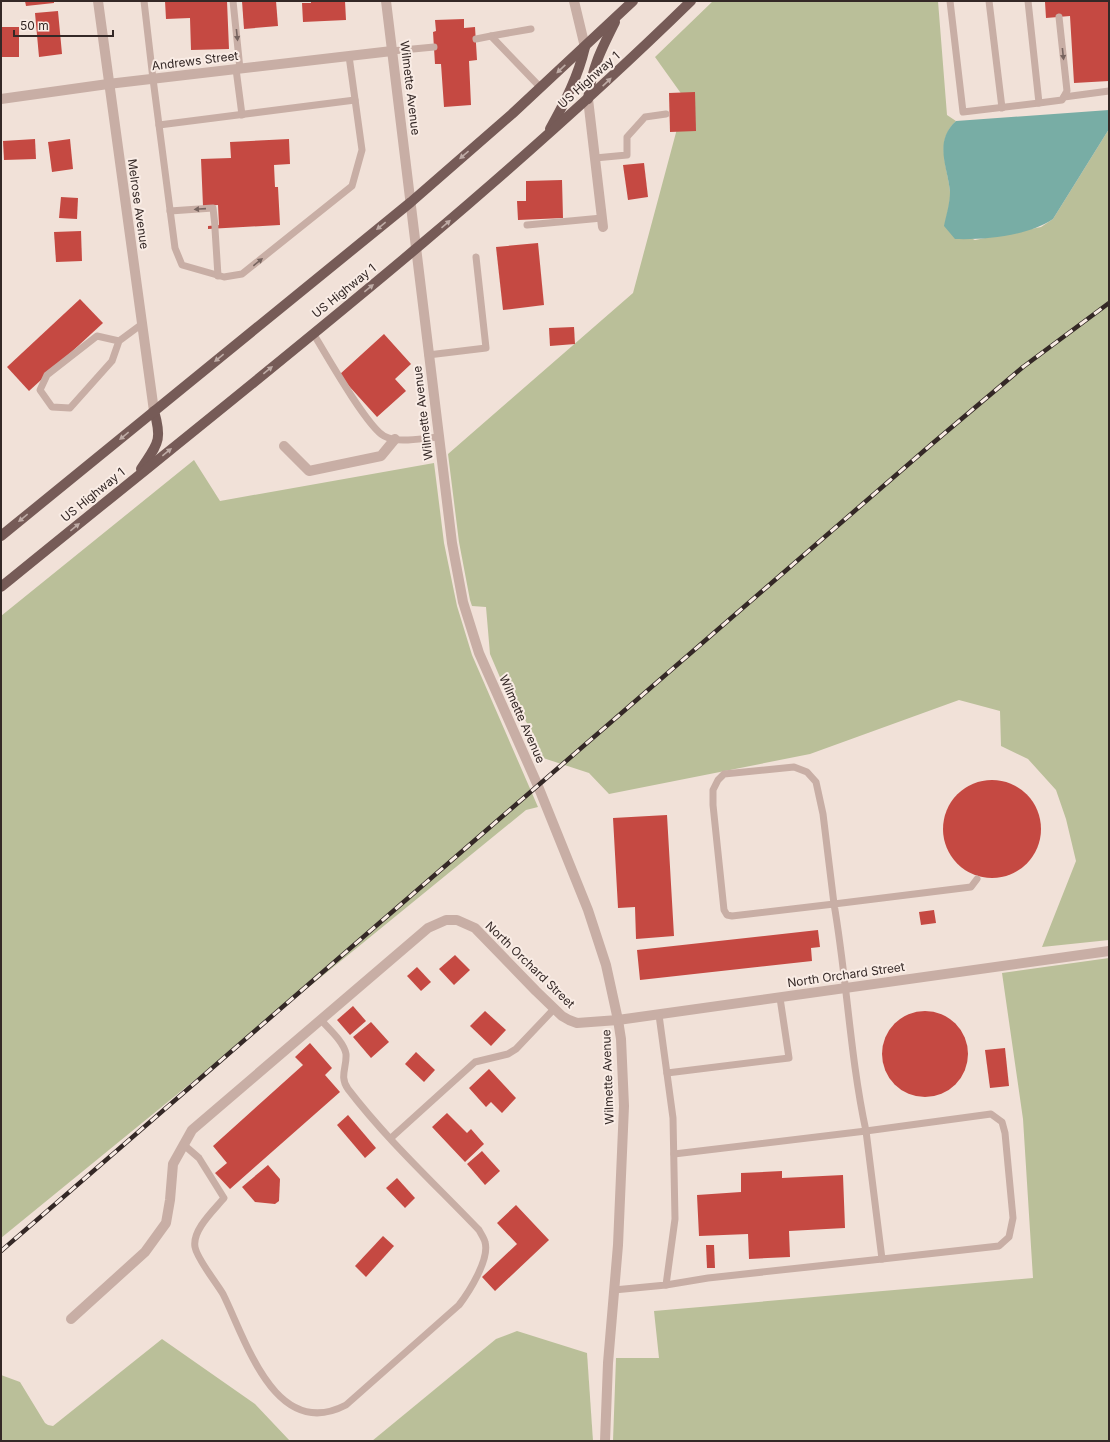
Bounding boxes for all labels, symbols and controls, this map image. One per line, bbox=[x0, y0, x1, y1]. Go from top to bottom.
scale bar bbox=[14, 12, 113, 38]
text: 50 m bbox=[20, 18, 49, 33]
one-way arrow bbox=[233, 29, 240, 41]
street label: Wilmette Avenue bbox=[397, 40, 424, 136]
street label: Andrews Street bbox=[151, 48, 239, 73]
street label: US Highway 1 bbox=[555, 48, 623, 111]
one-way arrow bbox=[1060, 48, 1066, 60]
one-way arrow bbox=[556, 64, 566, 74]
one-way arrow bbox=[601, 77, 612, 86]
one-way arrow bbox=[459, 151, 469, 160]
street label: Melrose Avenue bbox=[125, 158, 152, 250]
one-way arrow bbox=[194, 206, 206, 213]
one-way arrow bbox=[441, 219, 452, 228]
one-way arrow bbox=[375, 222, 386, 231]
one-way arrow bbox=[253, 258, 264, 266]
street label: US Highway 1 bbox=[309, 260, 379, 321]
one-way arrow bbox=[363, 283, 374, 292]
one-way arrow bbox=[213, 354, 224, 363]
one-way arrow bbox=[262, 365, 273, 374]
street label: Wilmette Avenue bbox=[409, 365, 436, 461]
one-way arrow bbox=[119, 431, 129, 440]
one-way arrow bbox=[161, 447, 172, 456]
street label: US Highway 1 bbox=[58, 464, 128, 525]
one-way arrow bbox=[18, 513, 29, 522]
one-way arrow bbox=[69, 522, 80, 531]
street label: Wilmette Avenue bbox=[496, 672, 549, 765]
street label: North Orchard Street bbox=[483, 918, 578, 1011]
street label: North Orchard Street bbox=[786, 959, 906, 990]
street label: Wilmette Avenue bbox=[598, 1029, 617, 1125]

